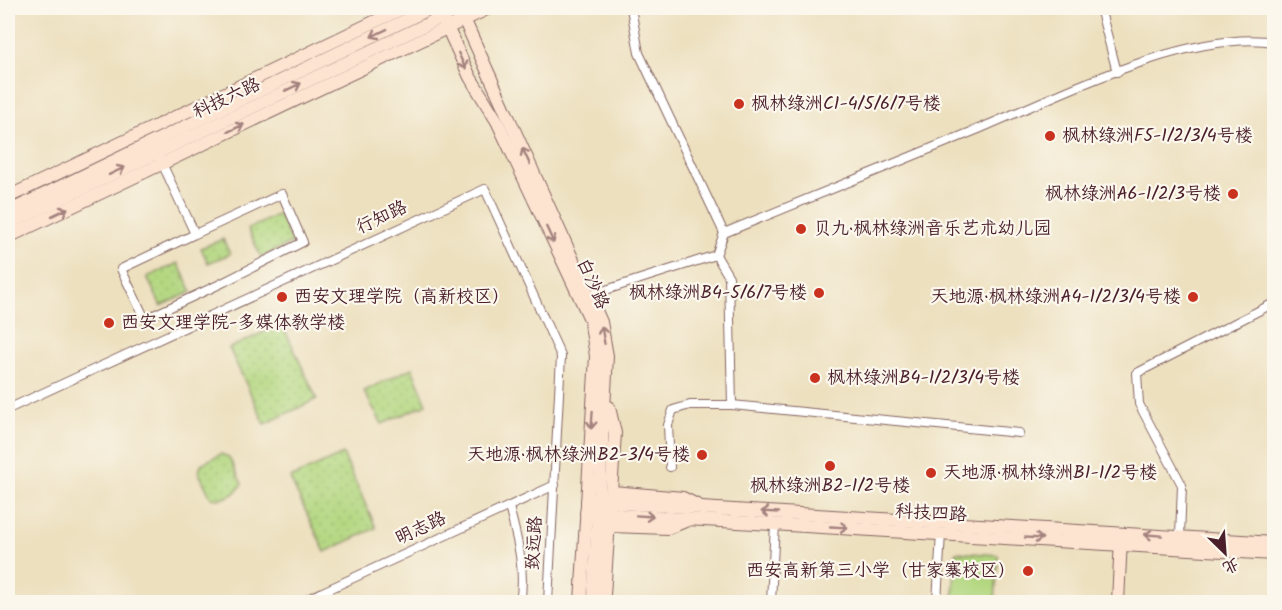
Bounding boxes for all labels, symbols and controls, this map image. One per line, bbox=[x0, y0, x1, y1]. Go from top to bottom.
one-way arrow bbox=[370, 27, 388, 39]
one-way arrow bbox=[457, 51, 469, 69]
street label: 科技六路 bbox=[188, 71, 266, 127]
one-way arrow bbox=[284, 81, 302, 93]
place label: 枫林绿洲C1-4/5/6/7号楼 bbox=[751, 90, 941, 119]
marker: 枫林绿洲C1-4/5/6/7号楼 bbox=[732, 97, 746, 111]
one-way arrow bbox=[227, 122, 245, 134]
place label: 枫林绿洲F5-1/2/3/4号楼 bbox=[1062, 122, 1253, 151]
marker: 枫林绿洲F5-1/2/3/4号楼 bbox=[1043, 129, 1057, 143]
one-way arrow bbox=[520, 147, 531, 165]
one-way arrow bbox=[108, 164, 126, 176]
place label: 枫林绿洲A6-1/2/3号楼 bbox=[1045, 180, 1221, 209]
marker: 枫林绿洲A6-1/2/3号楼 bbox=[1226, 187, 1240, 201]
street label: 行知路 bbox=[351, 193, 413, 243]
one-way arrow bbox=[51, 206, 69, 218]
place label: 贝九·枫林绿洲音乐艺术幼儿园 bbox=[813, 215, 1051, 244]
marker: 贝九·枫林绿洲音乐艺术幼儿园 bbox=[794, 222, 808, 236]
one-way arrow bbox=[545, 225, 557, 243]
street label: 白沙路 bbox=[568, 253, 616, 315]
place label: 枫林绿洲B4-5/6/7号楼 bbox=[629, 279, 807, 308]
place label: 西安文理学院（高新校区） bbox=[294, 283, 510, 312]
place label: 天地源·枫林绿洲A4-1/2/3/4号楼 bbox=[930, 283, 1181, 312]
marker: 枫林绿洲B4-5/6/7号楼 bbox=[812, 286, 826, 300]
marker: 西安文理学院（高新校区） bbox=[275, 290, 289, 304]
marker: 天地源·枫林绿洲A4-1/2/3/4号楼 bbox=[1186, 290, 1200, 304]
place label: 西安文理学院-多媒体教学楼 bbox=[121, 309, 345, 338]
marker: 西安文理学院-多媒体教学楼 bbox=[102, 316, 116, 330]
one-way arrow bbox=[597, 325, 608, 345]
place label: 枫林绿洲B4-1/2/3/4号楼 bbox=[827, 364, 1020, 393]
marker: 枫林绿洲B4-1/2/3/4号楼 bbox=[808, 371, 822, 385]
one-way arrow bbox=[587, 410, 598, 430]
place label: 天地源·枫林绿洲B2-3/4号楼 bbox=[467, 441, 690, 470]
marker: 天地源·枫林绿洲B2-3/4号楼 bbox=[695, 448, 709, 462]
marker: 枫林绿洲B2-1/2号楼 bbox=[823, 459, 837, 473]
place label: 天地源·枫林绿洲B1-1/2号楼 bbox=[943, 459, 1157, 488]
marker: 天地源·枫林绿洲B1-1/2号楼 bbox=[924, 466, 938, 480]
place label: 枫林绿洲B2-1/2号楼 bbox=[750, 472, 910, 501]
street label: 科技四路 bbox=[894, 498, 968, 530]
street label: 明志路 bbox=[390, 504, 452, 554]
one-way arrow bbox=[760, 507, 780, 518]
one-way arrow bbox=[634, 510, 654, 521]
street label: 致远路 bbox=[519, 515, 551, 571]
one-way arrow bbox=[829, 522, 849, 533]
north arrow bbox=[1195, 523, 1255, 583]
one-way arrow bbox=[1144, 529, 1164, 540]
one-way arrow bbox=[1024, 533, 1043, 544]
text: 北 bbox=[1218, 551, 1243, 580]
place label: 西安高新第三小学（甘家寨校区） bbox=[746, 557, 1016, 586]
marker: 西安高新第三小学（甘家寨校区） bbox=[1021, 564, 1035, 578]

